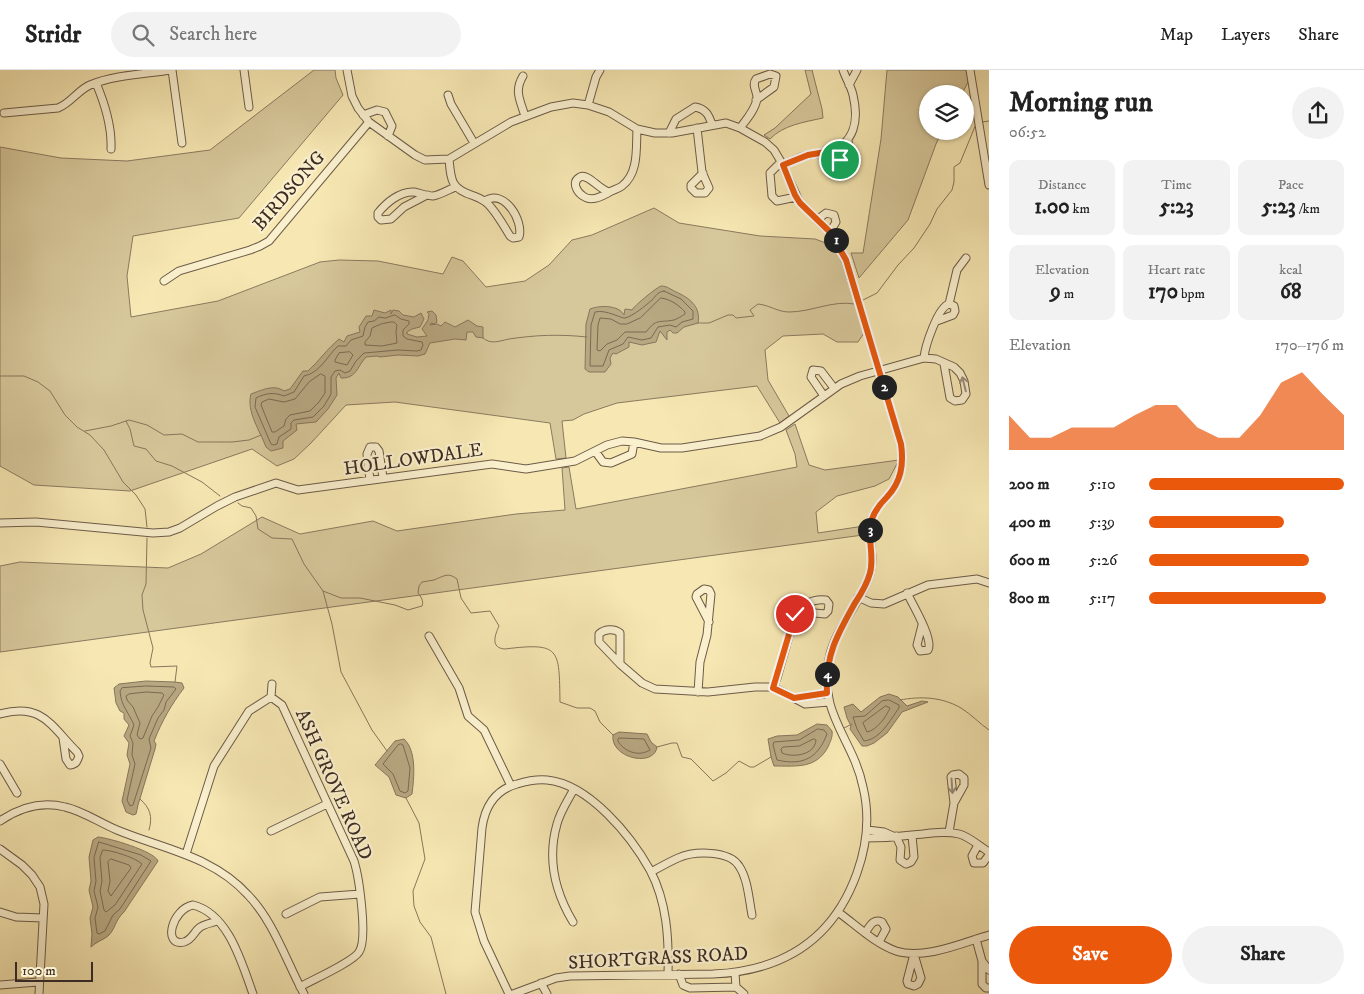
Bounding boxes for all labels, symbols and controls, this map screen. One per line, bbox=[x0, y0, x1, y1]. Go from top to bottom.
search box bbox=[111, 12, 461, 57]
text: Stridr bbox=[25, 20, 81, 50]
icon: search bbox=[129, 21, 157, 49]
text: Search here bbox=[169, 23, 257, 46]
text: Map bbox=[1160, 24, 1193, 46]
text: Layers bbox=[1221, 24, 1270, 46]
text: Share bbox=[1298, 24, 1339, 46]
map controls bbox=[919, 85, 974, 140]
button: layers bbox=[919, 85, 974, 140]
text: Morning run bbox=[1009, 85, 1153, 120]
button: share bbox=[1292, 87, 1344, 139]
text: 06:52 bbox=[1009, 122, 1046, 142]
pin bbox=[819, 139, 861, 181]
street label: BIRDSONG bbox=[248, 146, 330, 236]
icon: arrive bbox=[826, 146, 854, 174]
text: Distance bbox=[1038, 176, 1086, 194]
text: Time bbox=[1161, 176, 1192, 194]
text: Pace bbox=[1278, 176, 1304, 194]
text: 1.00 bbox=[1034, 194, 1070, 220]
text: 5:23 bbox=[1159, 194, 1194, 220]
text: 5:23 bbox=[1262, 194, 1296, 220]
text: km bbox=[1070, 200, 1090, 218]
text: /km bbox=[1296, 200, 1320, 218]
pin: 1 bbox=[824, 228, 848, 252]
text: 1 bbox=[834, 231, 839, 249]
text: Elevation bbox=[1035, 261, 1089, 279]
text: Heart rate bbox=[1148, 261, 1205, 279]
text: kcal bbox=[1279, 261, 1302, 279]
text: 9 bbox=[1050, 279, 1061, 305]
text: 170 bbox=[1148, 279, 1178, 305]
text: 68 bbox=[1280, 279, 1302, 305]
text: m bbox=[1061, 285, 1074, 303]
text: bpm bbox=[1178, 285, 1205, 303]
text: Elevation bbox=[1009, 335, 1071, 355]
text: 170–176 m bbox=[1275, 335, 1344, 355]
pin: 2 bbox=[872, 374, 896, 400]
one-way arrow bbox=[958, 377, 968, 393]
text: 2 bbox=[881, 378, 888, 396]
street label: HOLLOWDALE bbox=[342, 438, 484, 481]
text: 200 m bbox=[1009, 474, 1050, 494]
text: 5:10 bbox=[1089, 474, 1116, 494]
text: 400 m bbox=[1009, 512, 1051, 532]
text: 5:39 bbox=[1089, 512, 1115, 532]
pin: 3 bbox=[858, 518, 882, 542]
text: 3 bbox=[868, 521, 873, 539]
text: 600 m bbox=[1009, 550, 1050, 570]
text: 5:26 bbox=[1089, 550, 1117, 570]
text: 800 m bbox=[1009, 588, 1050, 608]
text: 5:17 bbox=[1089, 588, 1115, 608]
pin bbox=[774, 593, 816, 635]
icon: check bbox=[781, 600, 809, 628]
pin: 4 bbox=[814, 662, 840, 686]
text: 4 bbox=[823, 665, 832, 683]
street label: ASH GROVE ROAD bbox=[290, 706, 377, 864]
one-way arrow bbox=[947, 778, 957, 794]
button: Save bbox=[1009, 926, 1172, 984]
button: Share bbox=[1182, 926, 1344, 984]
street label: SHORTGRASS ROAD bbox=[568, 942, 749, 975]
scale bar bbox=[15, 959, 92, 982]
text: 100 m bbox=[22, 962, 56, 980]

